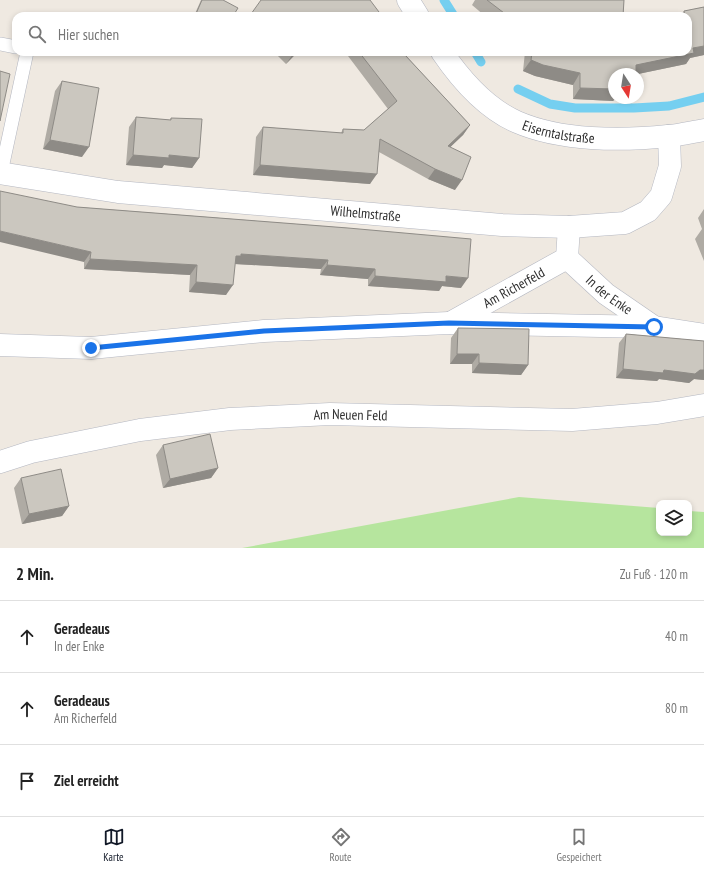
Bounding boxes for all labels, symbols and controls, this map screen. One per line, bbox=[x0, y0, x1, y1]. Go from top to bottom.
search box bbox=[12, 12, 692, 56]
icon: search bbox=[26, 23, 48, 45]
text: Hier suchen bbox=[58, 25, 119, 44]
north arrow bbox=[608, 68, 644, 104]
street label: Eiserntalstraße bbox=[520, 116, 595, 147]
street label: Wilhelmstraße bbox=[330, 201, 402, 225]
street label: Am Richerfeld bbox=[480, 263, 548, 312]
street label: In der Enke bbox=[582, 271, 636, 319]
route start bbox=[645, 318, 663, 336]
route end bbox=[82, 339, 100, 357]
street label: Am Neuen Feld bbox=[313, 405, 388, 424]
map controls bbox=[656, 500, 692, 536]
button: layers bbox=[656, 500, 692, 536]
text: 2 Min. bbox=[16, 563, 54, 585]
text: Zu Fuß · 120 m bbox=[620, 566, 688, 583]
text: Geradeaus bbox=[54, 619, 110, 638]
icon: ahead bbox=[16, 626, 38, 648]
text: 40 m bbox=[665, 628, 688, 645]
text: In der Enke bbox=[54, 638, 104, 655]
text: Geradeaus bbox=[54, 691, 110, 710]
icon: ahead bbox=[16, 698, 38, 720]
text: 80 m bbox=[665, 700, 688, 717]
text: Am Richerfeld bbox=[54, 710, 117, 727]
icon: arrive bbox=[16, 770, 38, 792]
text: Ziel erreicht bbox=[54, 771, 119, 790]
tab: Karte bbox=[103, 826, 125, 864]
tab: Route bbox=[330, 826, 352, 864]
tab: Gespeichert bbox=[557, 826, 602, 864]

